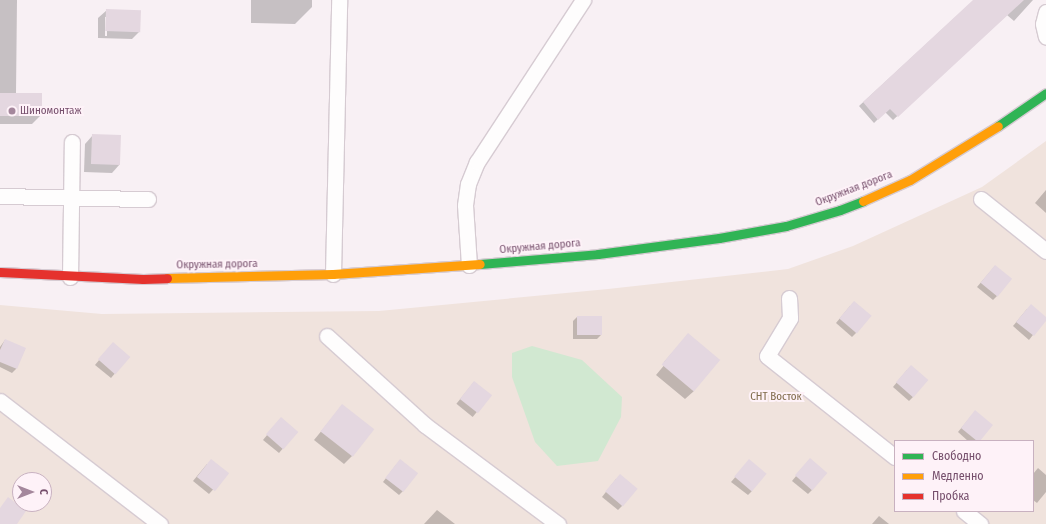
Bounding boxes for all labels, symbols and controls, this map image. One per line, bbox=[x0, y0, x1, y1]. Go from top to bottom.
place label: Шиномонтаж bbox=[20, 104, 81, 118]
marker: Шиномонтаж bbox=[7, 106, 17, 116]
street label: Окружная дорога bbox=[814, 168, 894, 210]
street label: Окружная дорога bbox=[499, 237, 581, 257]
street label: Окружная дорога bbox=[176, 258, 258, 272]
park label: СНТ Восток bbox=[750, 390, 802, 404]
legend bbox=[894, 440, 1034, 512]
text: Свободно bbox=[932, 449, 981, 463]
text: Медленно bbox=[932, 469, 984, 483]
north arrow bbox=[12, 472, 52, 512]
text: С bbox=[37, 489, 50, 495]
text: Пробка bbox=[932, 489, 970, 503]

